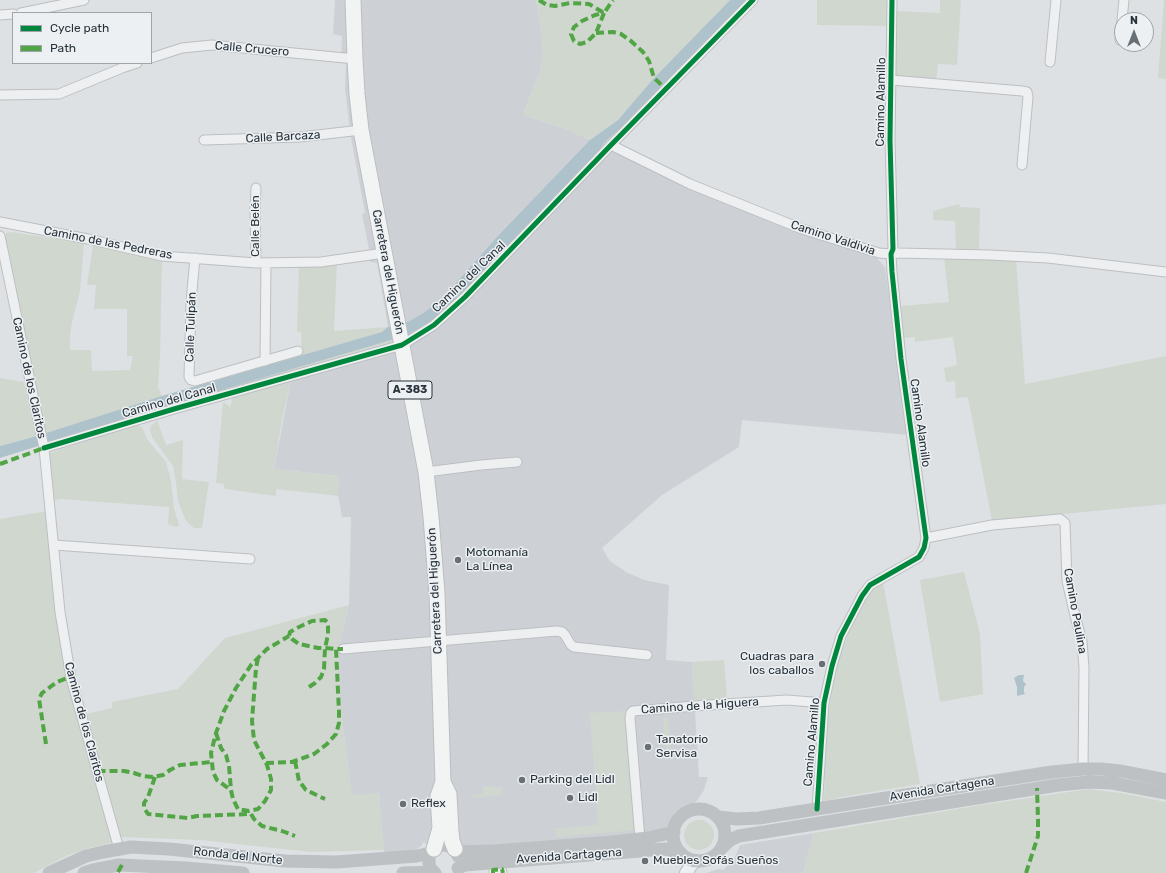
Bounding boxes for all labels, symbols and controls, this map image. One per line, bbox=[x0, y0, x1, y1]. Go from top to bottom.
legend bbox=[12, 12, 152, 64]
north arrow bbox=[1114, 12, 1154, 52]
text: N bbox=[1130, 14, 1138, 27]
text: Cycle path bbox=[50, 21, 109, 35]
street label: Calle Crucero bbox=[214, 39, 290, 59]
text: Path bbox=[50, 41, 76, 55]
street label: Camino Alamillo bbox=[873, 57, 889, 147]
street label: Calle Barcaza bbox=[245, 128, 321, 146]
street label: Calle Belén bbox=[249, 195, 263, 257]
street label: Carretera del Higuerón bbox=[369, 208, 407, 336]
street label: Camino Valdivia bbox=[789, 218, 877, 258]
street label: Camino de las Pedreras bbox=[43, 223, 173, 263]
street label: Camino del Canal bbox=[429, 238, 509, 316]
street label: Calle Tulipán bbox=[183, 292, 199, 362]
street label: Camino de los Claritos bbox=[9, 316, 49, 440]
street label: Camino Alamillo bbox=[907, 378, 933, 468]
street label: Camino del Canal bbox=[121, 381, 217, 421]
road number: A-383 bbox=[388, 381, 432, 399]
street label: Carretera del Higuerón bbox=[424, 527, 446, 655]
place label: Motomanía La Línea bbox=[466, 546, 528, 574]
marker: Motomanía La Línea bbox=[453, 555, 463, 565]
street label: Camino Paulina bbox=[1060, 567, 1090, 655]
place label: Cuadras para los caballos bbox=[740, 650, 814, 678]
marker: Cuadras para los caballos bbox=[817, 659, 827, 669]
street label: Camino de los Claritos bbox=[61, 660, 107, 784]
street label: Camino de la Higuera bbox=[641, 695, 759, 717]
street label: Camino Alamillo bbox=[801, 697, 823, 787]
place label: Tanatorio Servisa bbox=[656, 733, 708, 761]
marker: Tanatorio Servisa bbox=[643, 742, 653, 752]
place label: Parking del Lidl bbox=[530, 773, 615, 787]
street label: Avenida Cartagena bbox=[889, 774, 995, 804]
marker: Parking del Lidl bbox=[517, 775, 527, 785]
place label: Lidl bbox=[578, 791, 598, 805]
marker: Lidl bbox=[565, 793, 575, 803]
place label: Reflex bbox=[411, 797, 446, 811]
marker: Reflex bbox=[398, 799, 408, 809]
street label: Ronda del Norte bbox=[193, 844, 283, 868]
street label: Avenida Cartagena bbox=[516, 845, 622, 867]
place label: Muebles Sofás Sueños bbox=[653, 854, 778, 868]
marker: Muebles Sofás Sueños bbox=[640, 856, 650, 866]

